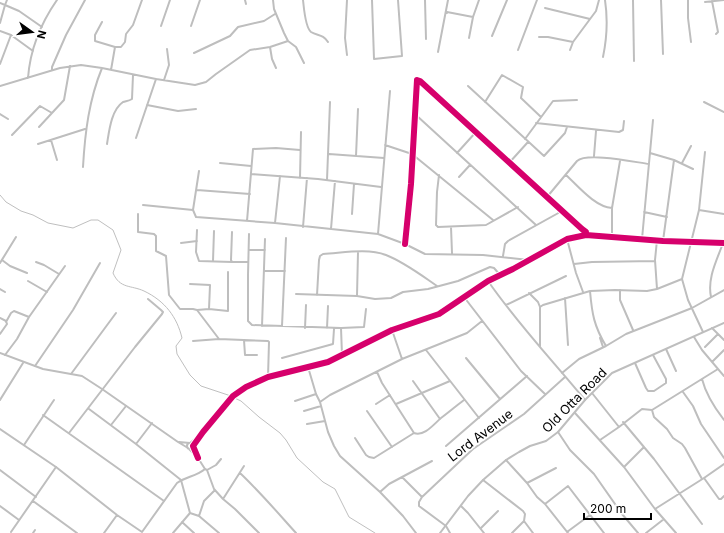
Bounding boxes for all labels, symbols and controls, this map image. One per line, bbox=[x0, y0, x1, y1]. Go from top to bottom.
north arrow bbox=[12, 12, 52, 52]
text: N bbox=[34, 29, 50, 40]
street label: Old Otta Road bbox=[538, 364, 610, 436]
street label: Lord Avenue bbox=[444, 405, 516, 465]
scale bar bbox=[584, 495, 651, 521]
text: 200 m bbox=[590, 501, 626, 516]

